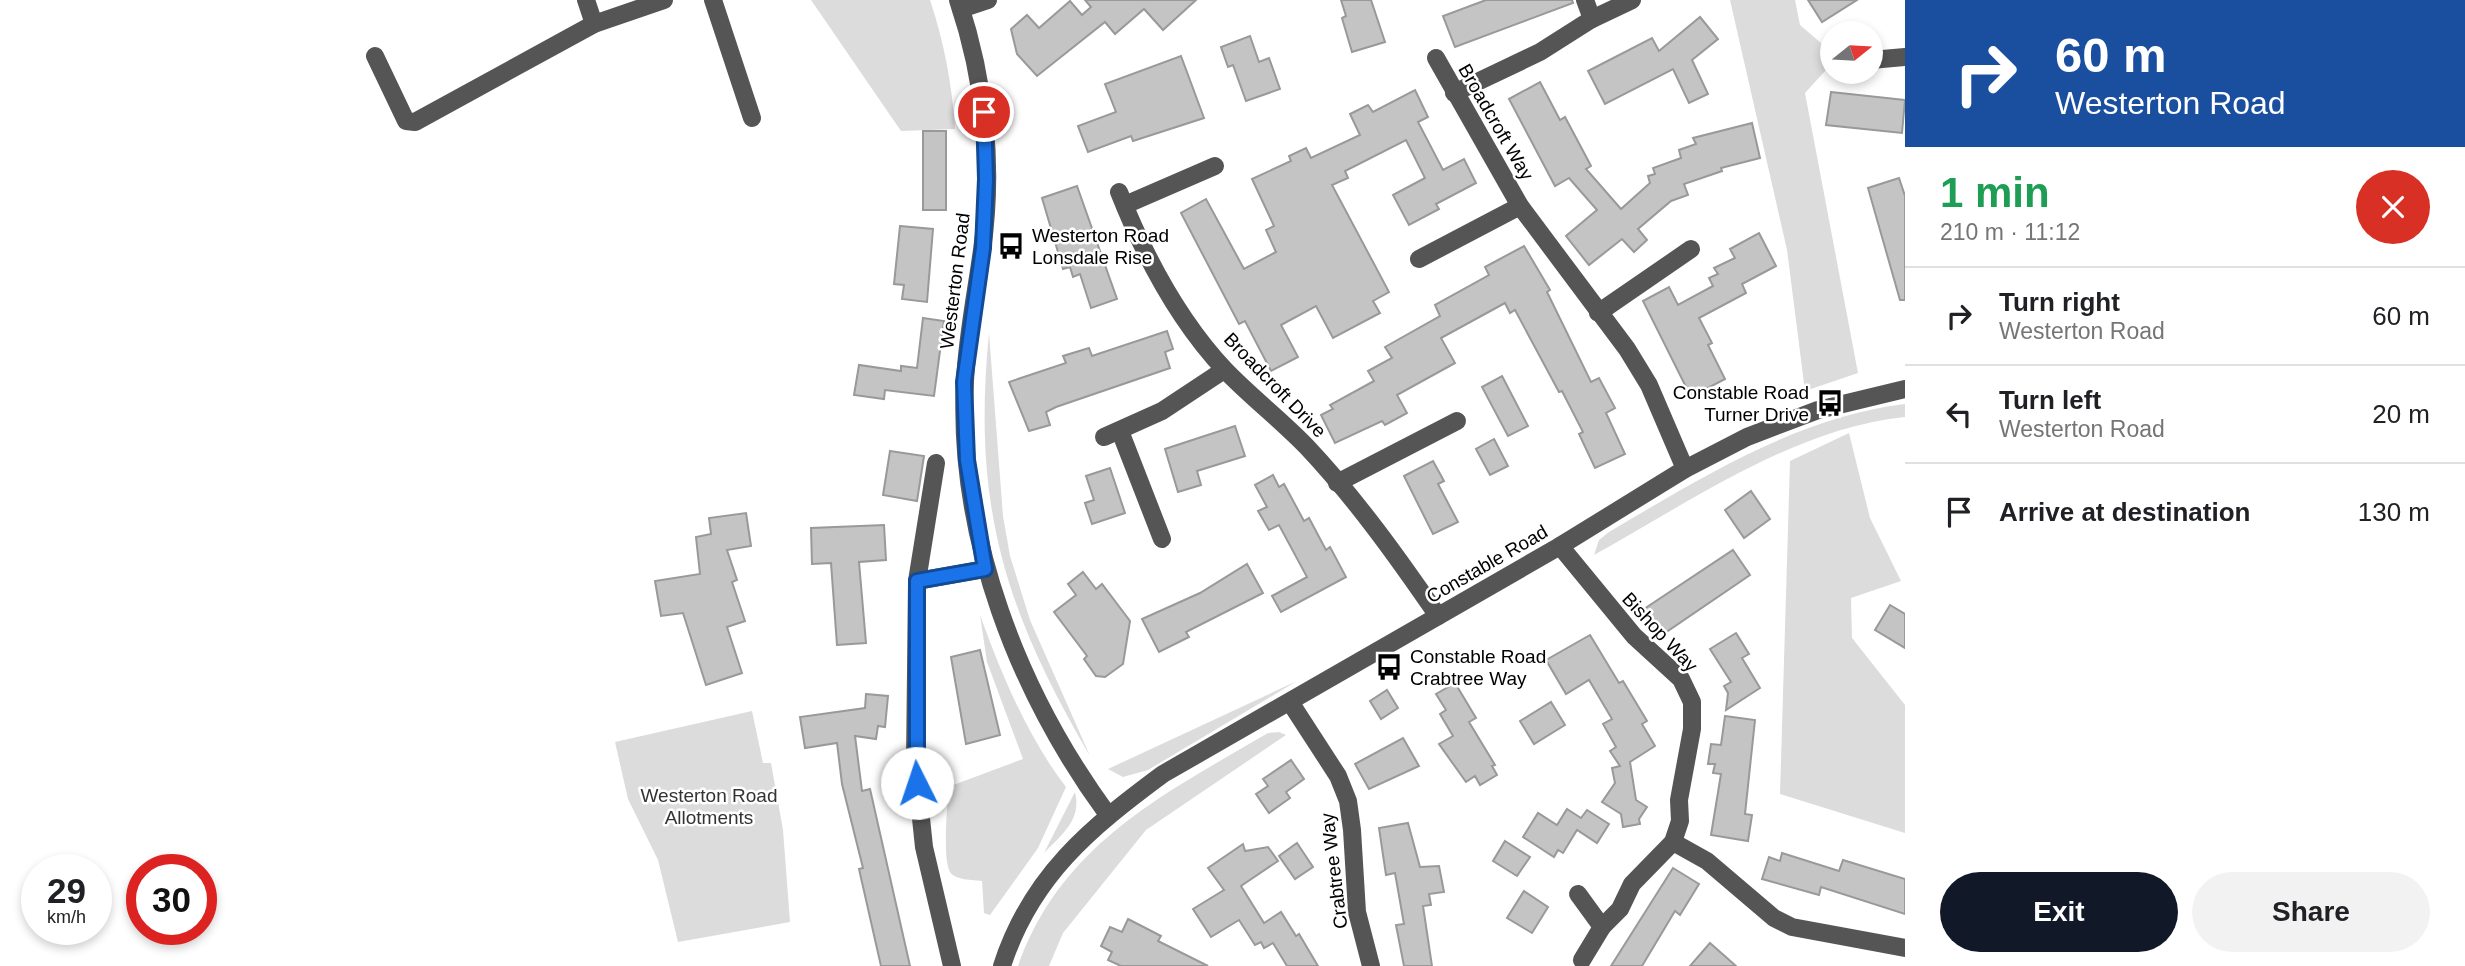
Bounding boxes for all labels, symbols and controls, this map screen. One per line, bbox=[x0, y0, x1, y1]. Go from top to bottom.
north arrow bbox=[1820, 21, 1883, 84]
map controls bbox=[1820, 21, 1883, 84]
icon: right bbox=[1940, 28, 2031, 119]
text: 60 m bbox=[2055, 28, 2167, 82]
street label: Broadcroft Way bbox=[1454, 60, 1538, 184]
pin bbox=[954, 82, 1014, 142]
text: Westerton Road bbox=[2055, 85, 2286, 121]
icon: arrive bbox=[965, 93, 1003, 131]
text: 1 min bbox=[1940, 169, 2050, 216]
button: close bbox=[2356, 170, 2430, 244]
street label: Westerton Road bbox=[936, 212, 974, 350]
text: 210 m · 11:12 bbox=[1940, 219, 2080, 245]
place label: Westerton Road Lonsdale Rise bbox=[1032, 225, 1169, 268]
bus stop icon: Westerton Road Lonsdale Rise bbox=[996, 231, 1026, 261]
text: Turn right bbox=[1999, 287, 2120, 317]
icon: right bbox=[1940, 297, 1978, 335]
text: 60 m bbox=[2372, 301, 2430, 331]
text: Westerton Road bbox=[1999, 318, 2165, 344]
street label: Broadcroft Drive bbox=[1220, 328, 1330, 442]
place label: Constable Road Turner Drive bbox=[1673, 382, 1809, 425]
text: Turn left bbox=[1999, 385, 2101, 415]
bus stop icon: Constable Road Turner Drive bbox=[1815, 388, 1845, 418]
icon: left bbox=[1940, 395, 1978, 433]
text: 20 m bbox=[2372, 399, 2430, 429]
text: Westerton Road bbox=[1999, 416, 2165, 442]
icon: arrive bbox=[1940, 493, 1978, 531]
text: Arrive at destination bbox=[1999, 497, 2250, 527]
text: 130 m bbox=[2358, 497, 2430, 527]
street label: Constable Road bbox=[1423, 521, 1551, 607]
street label: Bishop Way bbox=[1618, 588, 1702, 676]
place label: Constable Road Crabtree Way bbox=[1410, 646, 1546, 689]
bus stop icon: Constable Road Crabtree Way bbox=[1374, 652, 1404, 682]
position arrow bbox=[880, 746, 954, 820]
park label: Westerton Road Allotments bbox=[641, 785, 777, 828]
street label: Crabtree Way bbox=[1316, 811, 1352, 930]
speed limit sign: 30 bbox=[126, 854, 217, 945]
text: 29 bbox=[47, 871, 86, 910]
button: Exit bbox=[1940, 872, 2178, 952]
button: Share bbox=[2192, 872, 2430, 952]
text: km/h bbox=[47, 907, 86, 927]

